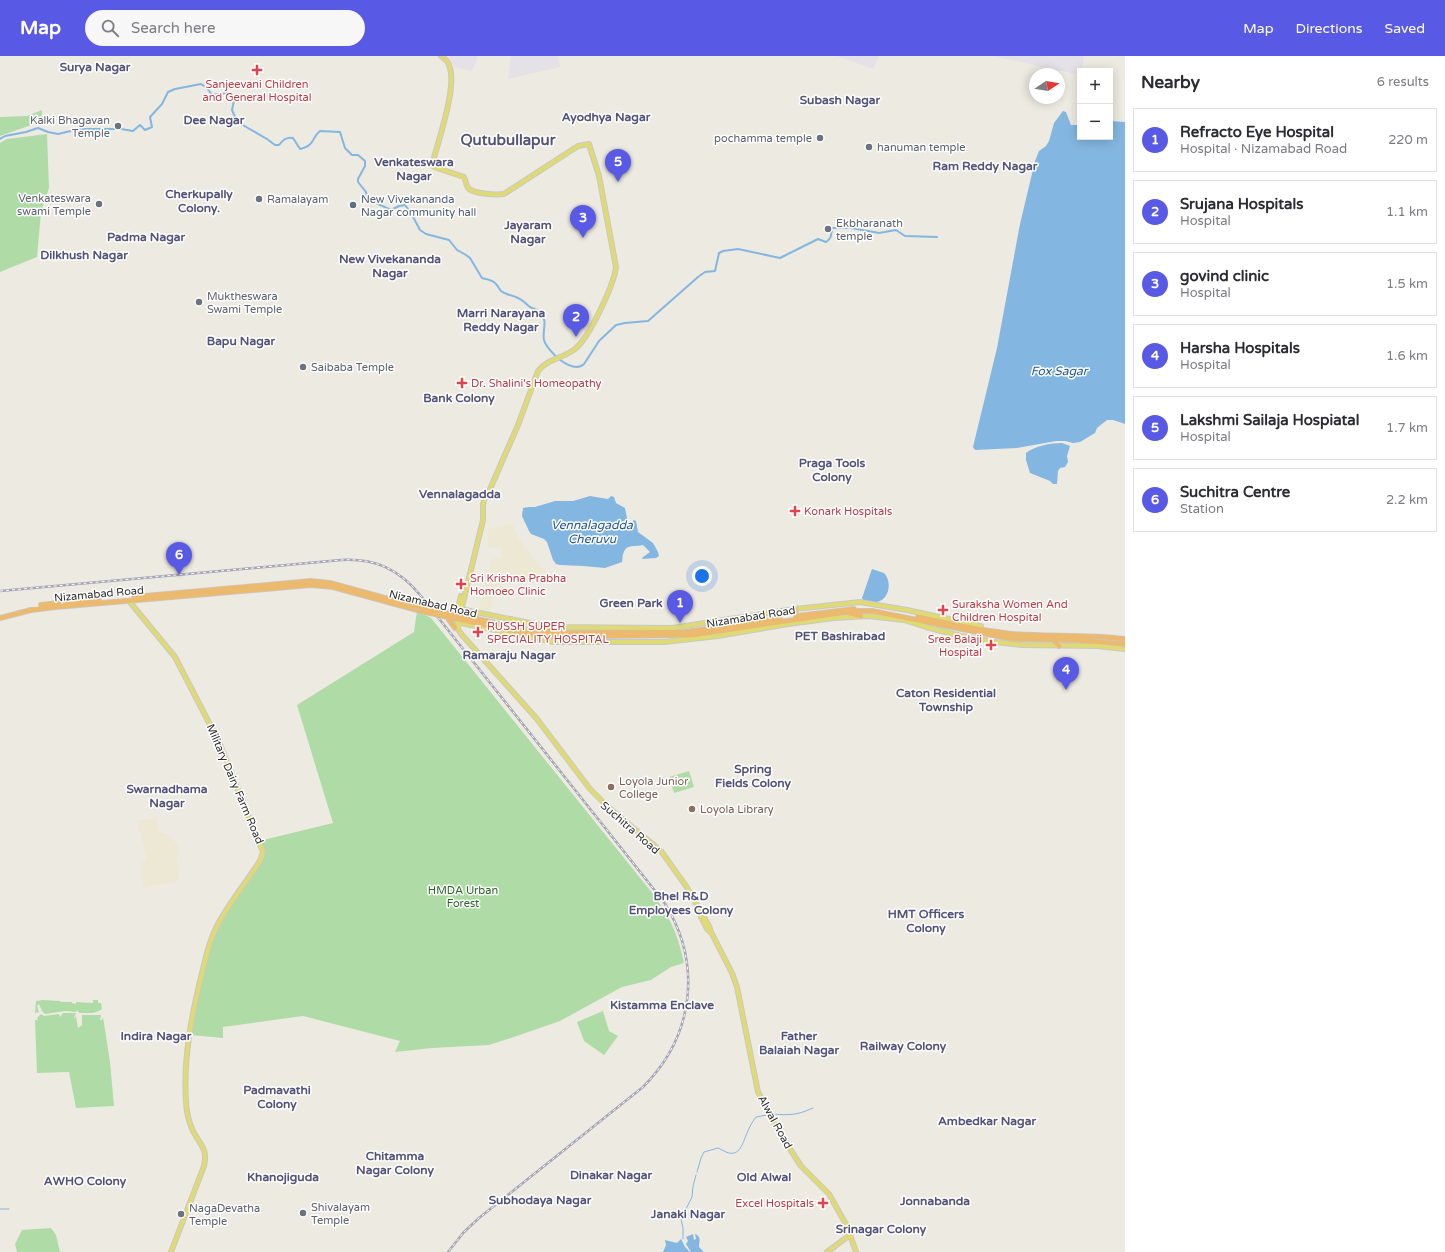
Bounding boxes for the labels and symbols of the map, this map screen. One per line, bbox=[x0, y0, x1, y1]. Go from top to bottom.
district label: Surya Nagar bbox=[60, 60, 131, 75]
marker: Sanjeevani Children and General Hospital bbox=[251, 64, 263, 76]
north arrow bbox=[1029, 68, 1065, 104]
place label: Sanjeevani Children and General Hospital bbox=[202, 78, 312, 104]
district label: Subash Nagar bbox=[800, 93, 881, 108]
district label: Ayodhya Nagar bbox=[562, 110, 651, 125]
district label: Dee Nagar bbox=[184, 113, 245, 128]
place label: Kalki Bhagavan Temple bbox=[30, 114, 110, 140]
marker: Kalki Bhagavan Temple bbox=[113, 121, 123, 131]
district label: Qutubullapur bbox=[461, 131, 556, 150]
place label: pochamma temple bbox=[714, 132, 812, 145]
marker: pochamma temple bbox=[815, 133, 825, 143]
place label: hanuman temple bbox=[877, 141, 965, 154]
marker: hanuman temple bbox=[864, 142, 874, 152]
pin: 5 bbox=[605, 149, 631, 182]
district label: Venkateswara Nagar bbox=[374, 155, 454, 184]
district label: Ram Reddy Nagar bbox=[933, 159, 1038, 174]
district label: Cherkupally Colony. bbox=[165, 187, 233, 216]
place label: Venkateswara swami Temple bbox=[17, 192, 91, 218]
place label: Ramalayam bbox=[267, 193, 328, 206]
place label: New Vivekananda Nagar community hall bbox=[361, 193, 476, 219]
marker: Ramalayam bbox=[254, 194, 264, 204]
marker: Venkateswara swami Temple bbox=[94, 199, 104, 209]
marker: New Vivekananda Nagar community hall bbox=[348, 200, 358, 210]
pin: 3 bbox=[570, 205, 596, 238]
place label: Ekbharanath temple bbox=[836, 217, 903, 243]
district label: Jayaram Nagar bbox=[503, 218, 552, 247]
marker: Ekbharanath temple bbox=[823, 224, 833, 234]
district label: Padma Nagar bbox=[107, 230, 186, 245]
district label: Dilkhush Nagar bbox=[40, 248, 128, 263]
district label: New Vivekananda Nagar bbox=[339, 252, 441, 281]
place label: Muktheswara Swami Temple bbox=[207, 290, 282, 316]
marker: Muktheswara Swami Temple bbox=[194, 297, 204, 307]
pin: 2 bbox=[563, 304, 589, 337]
district label: Marri Narayana Reddy Nagar bbox=[457, 306, 545, 335]
district label: Bapu Nagar bbox=[207, 334, 276, 349]
place label: Saibaba Temple bbox=[311, 361, 394, 374]
marker: Saibaba Temple bbox=[298, 362, 308, 372]
water label: Fox Sagar bbox=[1031, 364, 1089, 378]
marker: Dr. Shalini's Homeopathy bbox=[456, 377, 468, 389]
place label: Dr. Shalini's Homeopathy bbox=[471, 377, 601, 390]
district label: Bank Colony bbox=[423, 391, 495, 406]
district label: Praga Tools Colony bbox=[799, 456, 866, 485]
district label: Vennalagadda bbox=[419, 487, 501, 502]
marker: Konark Hospitals bbox=[789, 505, 801, 517]
place label: Konark Hospitals bbox=[804, 505, 892, 518]
water label: Vennalagadda Cheruvu bbox=[551, 518, 633, 546]
pin: 6 bbox=[166, 542, 192, 575]
your location bbox=[692, 566, 712, 586]
place label: Sri Krishna Prabha Homoeo Clinic bbox=[470, 572, 566, 598]
marker: Sri Krishna Prabha Homoeo Clinic bbox=[455, 578, 467, 590]
street label: Nizamabad Road bbox=[54, 584, 144, 604]
street label: Nizamabad Road bbox=[388, 588, 478, 620]
pin: 1 bbox=[667, 590, 693, 623]
district label: Green Park bbox=[599, 596, 663, 610]
place label: Suraksha Women And Children Hospital bbox=[952, 598, 1068, 624]
street label: Nizamabad Road bbox=[706, 604, 797, 630]
marker: Suraksha Women And Children Hospital bbox=[937, 604, 949, 616]
place label: RUSSH SUPER SPECIALITY HOSPITAL bbox=[487, 620, 609, 646]
marker: RUSSH SUPER SPECIALITY HOSPITAL bbox=[472, 626, 484, 638]
district label: PET Bashirabad bbox=[795, 629, 885, 643]
place label: Sree Balaji Hospital bbox=[928, 633, 982, 659]
marker: Sree Balaji Hospital bbox=[985, 639, 997, 651]
district label: Ramaraju Nagar bbox=[462, 648, 556, 663]
pin: 4 bbox=[1053, 657, 1079, 690]
district label: Caton Residential Township bbox=[896, 686, 996, 715]
street label: Military Dairy Farm Road bbox=[204, 722, 266, 846]
district label: Spring Fields Colony bbox=[715, 762, 791, 791]
place label: Loyola Junior College bbox=[619, 775, 689, 801]
district label: Swarnadhama Nagar bbox=[126, 782, 208, 811]
marker: Loyola Junior College bbox=[606, 782, 616, 792]
street label: Suchitra Road bbox=[598, 799, 662, 857]
place label: Loyola Library bbox=[700, 803, 774, 816]
marker: Loyola Library bbox=[687, 804, 697, 814]
park label: HMDA Urban Forest bbox=[428, 884, 498, 910]
district label: Bhel R&D Employees Colony bbox=[629, 889, 734, 918]
district label: HMT Officers Colony bbox=[888, 907, 965, 936]
district label: Kistamma Enclave bbox=[610, 998, 714, 1012]
district label: Indira Nagar bbox=[121, 1029, 192, 1044]
district label: Father Balaiah Nagar bbox=[759, 1029, 840, 1058]
district label: Railway Colony bbox=[860, 1039, 947, 1054]
district label: Padmavathi Colony bbox=[243, 1083, 311, 1112]
street label: Alwal Road bbox=[755, 1093, 795, 1151]
district label: Ambedkar Nagar bbox=[938, 1114, 1036, 1129]
district label: Chitamma Nagar Colony bbox=[356, 1149, 434, 1178]
district label: Dinakar Nagar bbox=[570, 1168, 652, 1183]
district label: Khanojiguda bbox=[247, 1170, 319, 1185]
district label: Old Alwal bbox=[737, 1170, 791, 1184]
district label: AWHO Colony bbox=[44, 1174, 127, 1189]
district label: Subhodaya Nagar bbox=[489, 1193, 592, 1208]
district label: Jonnabanda bbox=[899, 1194, 970, 1208]
place label: Excel Hospitals bbox=[735, 1197, 814, 1210]
marker: Excel Hospitals bbox=[817, 1197, 829, 1209]
place label: Shivalayam Temple bbox=[311, 1201, 370, 1227]
place label: NagaDevatha Temple bbox=[189, 1202, 260, 1228]
district label: Janaki Nagar bbox=[650, 1207, 726, 1222]
marker: Shivalayam Temple bbox=[298, 1208, 308, 1218]
marker: NagaDevatha Temple bbox=[176, 1209, 186, 1219]
district label: Srinagar Colony bbox=[836, 1222, 927, 1237]

